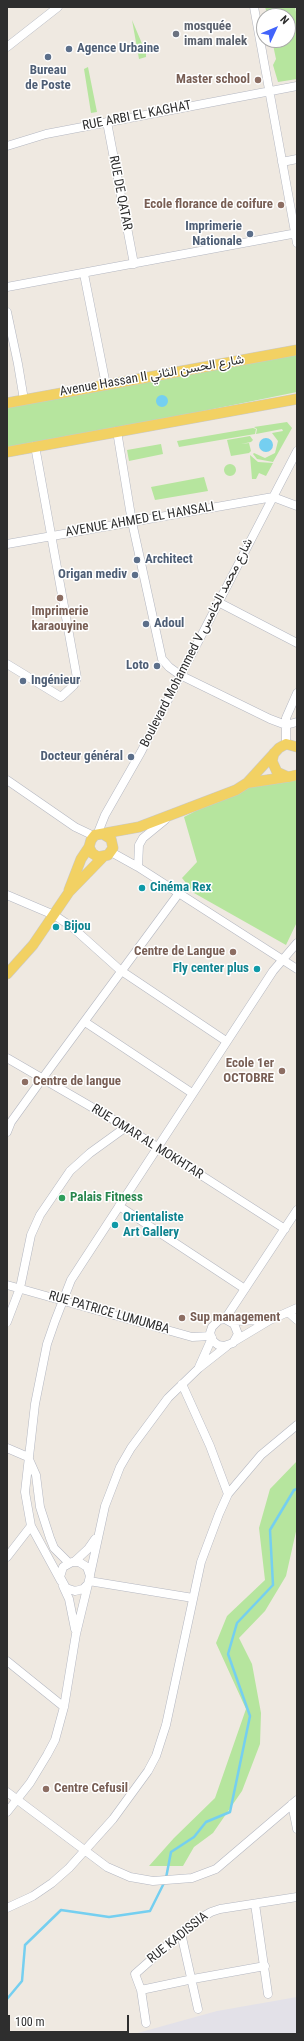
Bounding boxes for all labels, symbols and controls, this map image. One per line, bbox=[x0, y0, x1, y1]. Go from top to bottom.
north arrow bbox=[256, 8, 296, 48]
text: N bbox=[277, 13, 291, 27]
place label: mosquée imam malek bbox=[184, 19, 247, 50]
marker: mosquée imam malek bbox=[171, 29, 181, 39]
place label: Agence Urbaine bbox=[77, 41, 159, 57]
marker: Agence Urbaine bbox=[64, 44, 74, 54]
marker: Bureau de Poste bbox=[43, 52, 53, 62]
place label: Bureau de Poste bbox=[25, 63, 71, 94]
place label: Master school bbox=[176, 72, 250, 88]
marker: Master school bbox=[253, 75, 263, 85]
street label: RUE ARBI EL KAGHAT bbox=[81, 98, 193, 134]
street label: RUE DE QATAR bbox=[105, 154, 135, 232]
place label: Ecole florance de coifure bbox=[144, 197, 273, 213]
marker: Ecole florance de coifure bbox=[276, 200, 286, 210]
place label: Imprimerie Nationale bbox=[185, 219, 242, 250]
marker: Imprimerie Nationale bbox=[245, 229, 255, 239]
street label: Avenue Hassan II شارع الحسن الثاني bbox=[59, 352, 245, 400]
street label: AVENUE AHMED EL HANSALI bbox=[64, 499, 216, 541]
street label: Boulevard Mohammed V شارع محمد الخامس bbox=[137, 536, 257, 750]
place label: Architect bbox=[145, 552, 193, 568]
marker: Architect bbox=[132, 555, 142, 565]
place label: Origan mediv bbox=[58, 567, 127, 583]
marker: Origan mediv bbox=[130, 570, 140, 580]
marker: Imprimerie karaouyine bbox=[55, 593, 65, 603]
place label: Imprimerie karaouyine bbox=[31, 604, 89, 635]
place label: Adoul bbox=[154, 616, 184, 632]
marker: Adoul bbox=[141, 619, 151, 629]
place label: Loto bbox=[126, 658, 149, 674]
marker: Loto bbox=[152, 661, 162, 671]
place label: Ingénieur bbox=[31, 673, 80, 689]
marker: Ingénieur bbox=[18, 676, 28, 686]
place label: Docteur général bbox=[40, 749, 123, 765]
marker: Docteur général bbox=[126, 752, 136, 762]
place label: Cinéma Rex bbox=[150, 880, 211, 896]
marker: Cinéma Rex bbox=[137, 883, 147, 893]
place label: Bijou bbox=[64, 919, 91, 935]
marker: Bijou bbox=[51, 922, 61, 932]
place label: Centre de Langue bbox=[134, 944, 225, 960]
marker: Centre de Langue bbox=[228, 947, 238, 957]
place label: Fly center plus bbox=[173, 961, 249, 977]
marker: Fly center plus bbox=[252, 964, 262, 974]
place label: Ecole 1er OCTOBRE bbox=[223, 1056, 274, 1087]
marker: Ecole 1er OCTOBRE bbox=[277, 1066, 287, 1076]
place label: Centre de langue bbox=[33, 1074, 121, 1090]
marker: Centre de langue bbox=[20, 1077, 30, 1087]
street label: RUE OMAR AL MOKHTAR bbox=[88, 1101, 206, 1183]
place label: Palais Fitness bbox=[70, 1190, 143, 1206]
marker: Palais Fitness bbox=[57, 1193, 67, 1203]
place label: Orientaliste Art Gallery bbox=[123, 1210, 184, 1241]
marker: Orientaliste Art Gallery bbox=[110, 1220, 120, 1230]
street label: RUE PATRICE LUMUMBA bbox=[47, 1288, 171, 1338]
place label: Sup management bbox=[190, 1310, 280, 1326]
marker: Sup management bbox=[177, 1313, 187, 1323]
place label: Centre Cefusil bbox=[54, 1781, 128, 1797]
marker: Centre Cefusil bbox=[41, 1784, 51, 1794]
street label: RUE KADISSIA bbox=[145, 1909, 211, 1967]
scale bar bbox=[10, 2007, 131, 2033]
text: 100 m bbox=[15, 2015, 45, 2029]

